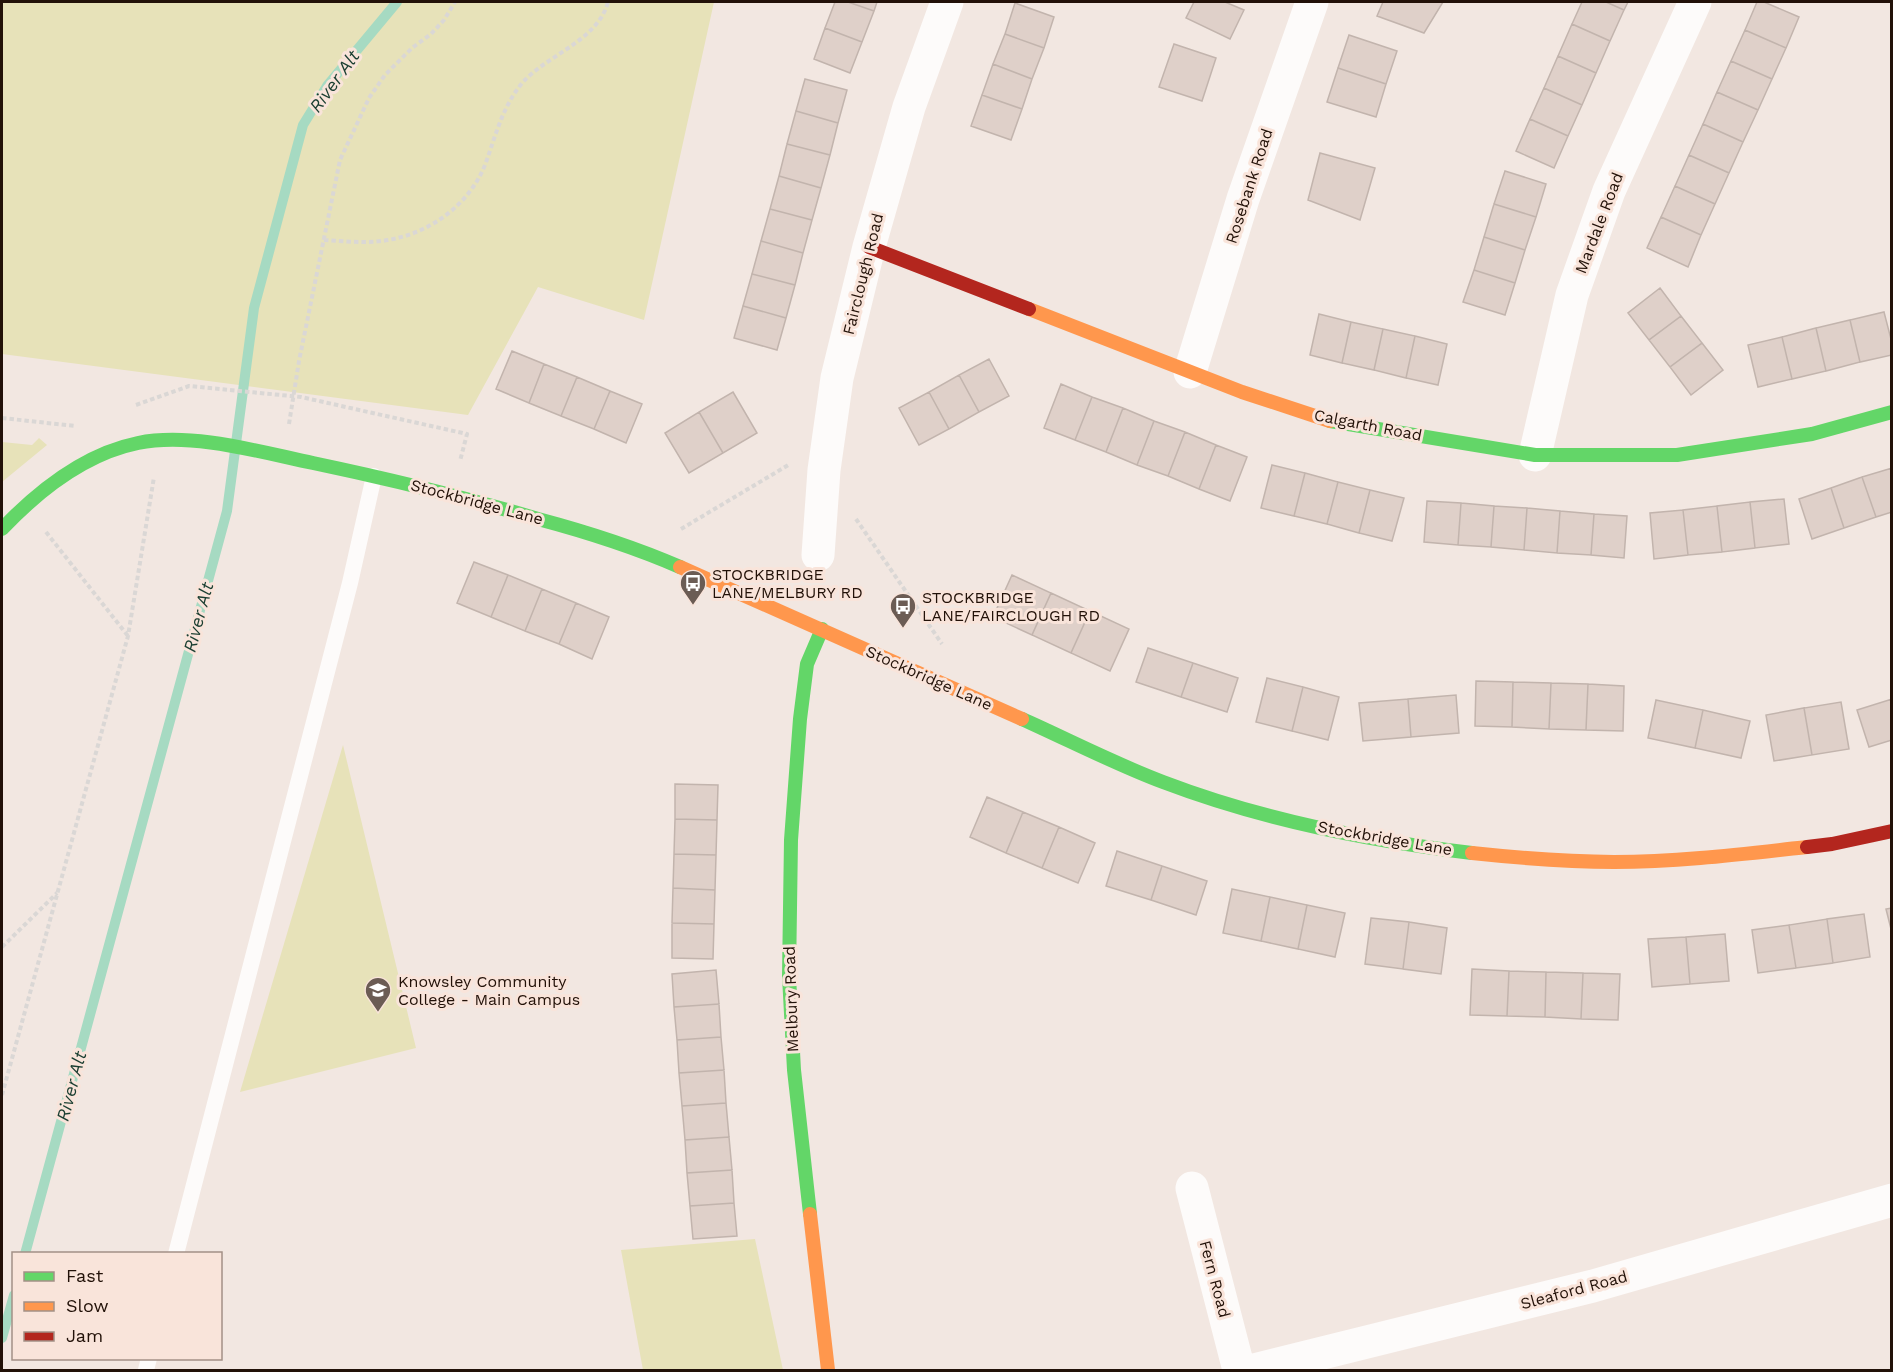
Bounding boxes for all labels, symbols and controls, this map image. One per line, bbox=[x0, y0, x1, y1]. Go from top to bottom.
water label: River Alt bbox=[305, 45, 364, 116]
street label: Rosebank Road bbox=[1221, 126, 1277, 246]
street label: Mardale Road bbox=[1571, 170, 1627, 276]
street label: Fairclough Road bbox=[839, 211, 887, 337]
street label: Calgarth Road bbox=[1312, 405, 1424, 445]
street label: Stockbridge Lane bbox=[409, 475, 545, 529]
place label: STOCKBRIDGE LANE/MELBURY RD bbox=[712, 565, 863, 602]
bus stop icon: STOCKBRIDGE LANE/MELBURY RD bbox=[678, 568, 708, 606]
water label: River Alt bbox=[179, 579, 218, 654]
place label: STOCKBRIDGE LANE/FAIRCLOUGH RD bbox=[922, 588, 1100, 625]
bus stop icon: STOCKBRIDGE LANE/FAIRCLOUGH RD bbox=[888, 591, 918, 629]
street label: Stockbridge Lane bbox=[863, 642, 995, 714]
street label: Stockbridge Lane bbox=[1316, 817, 1454, 859]
street label: Melbury Road bbox=[780, 945, 802, 1053]
place label: Knowsley Community College - Main Campus bbox=[398, 972, 580, 1009]
school or university icon: Knowsley Community College - Main Campus bbox=[363, 975, 393, 1013]
water label: River Alt bbox=[52, 1048, 91, 1123]
street label: Fern Road bbox=[1196, 1238, 1234, 1320]
legend bbox=[12, 1252, 222, 1360]
text: Fast bbox=[66, 1265, 104, 1286]
street label: Sleaford Road bbox=[1518, 1267, 1630, 1313]
text: Slow bbox=[66, 1295, 109, 1316]
text: Jam bbox=[66, 1325, 103, 1346]

